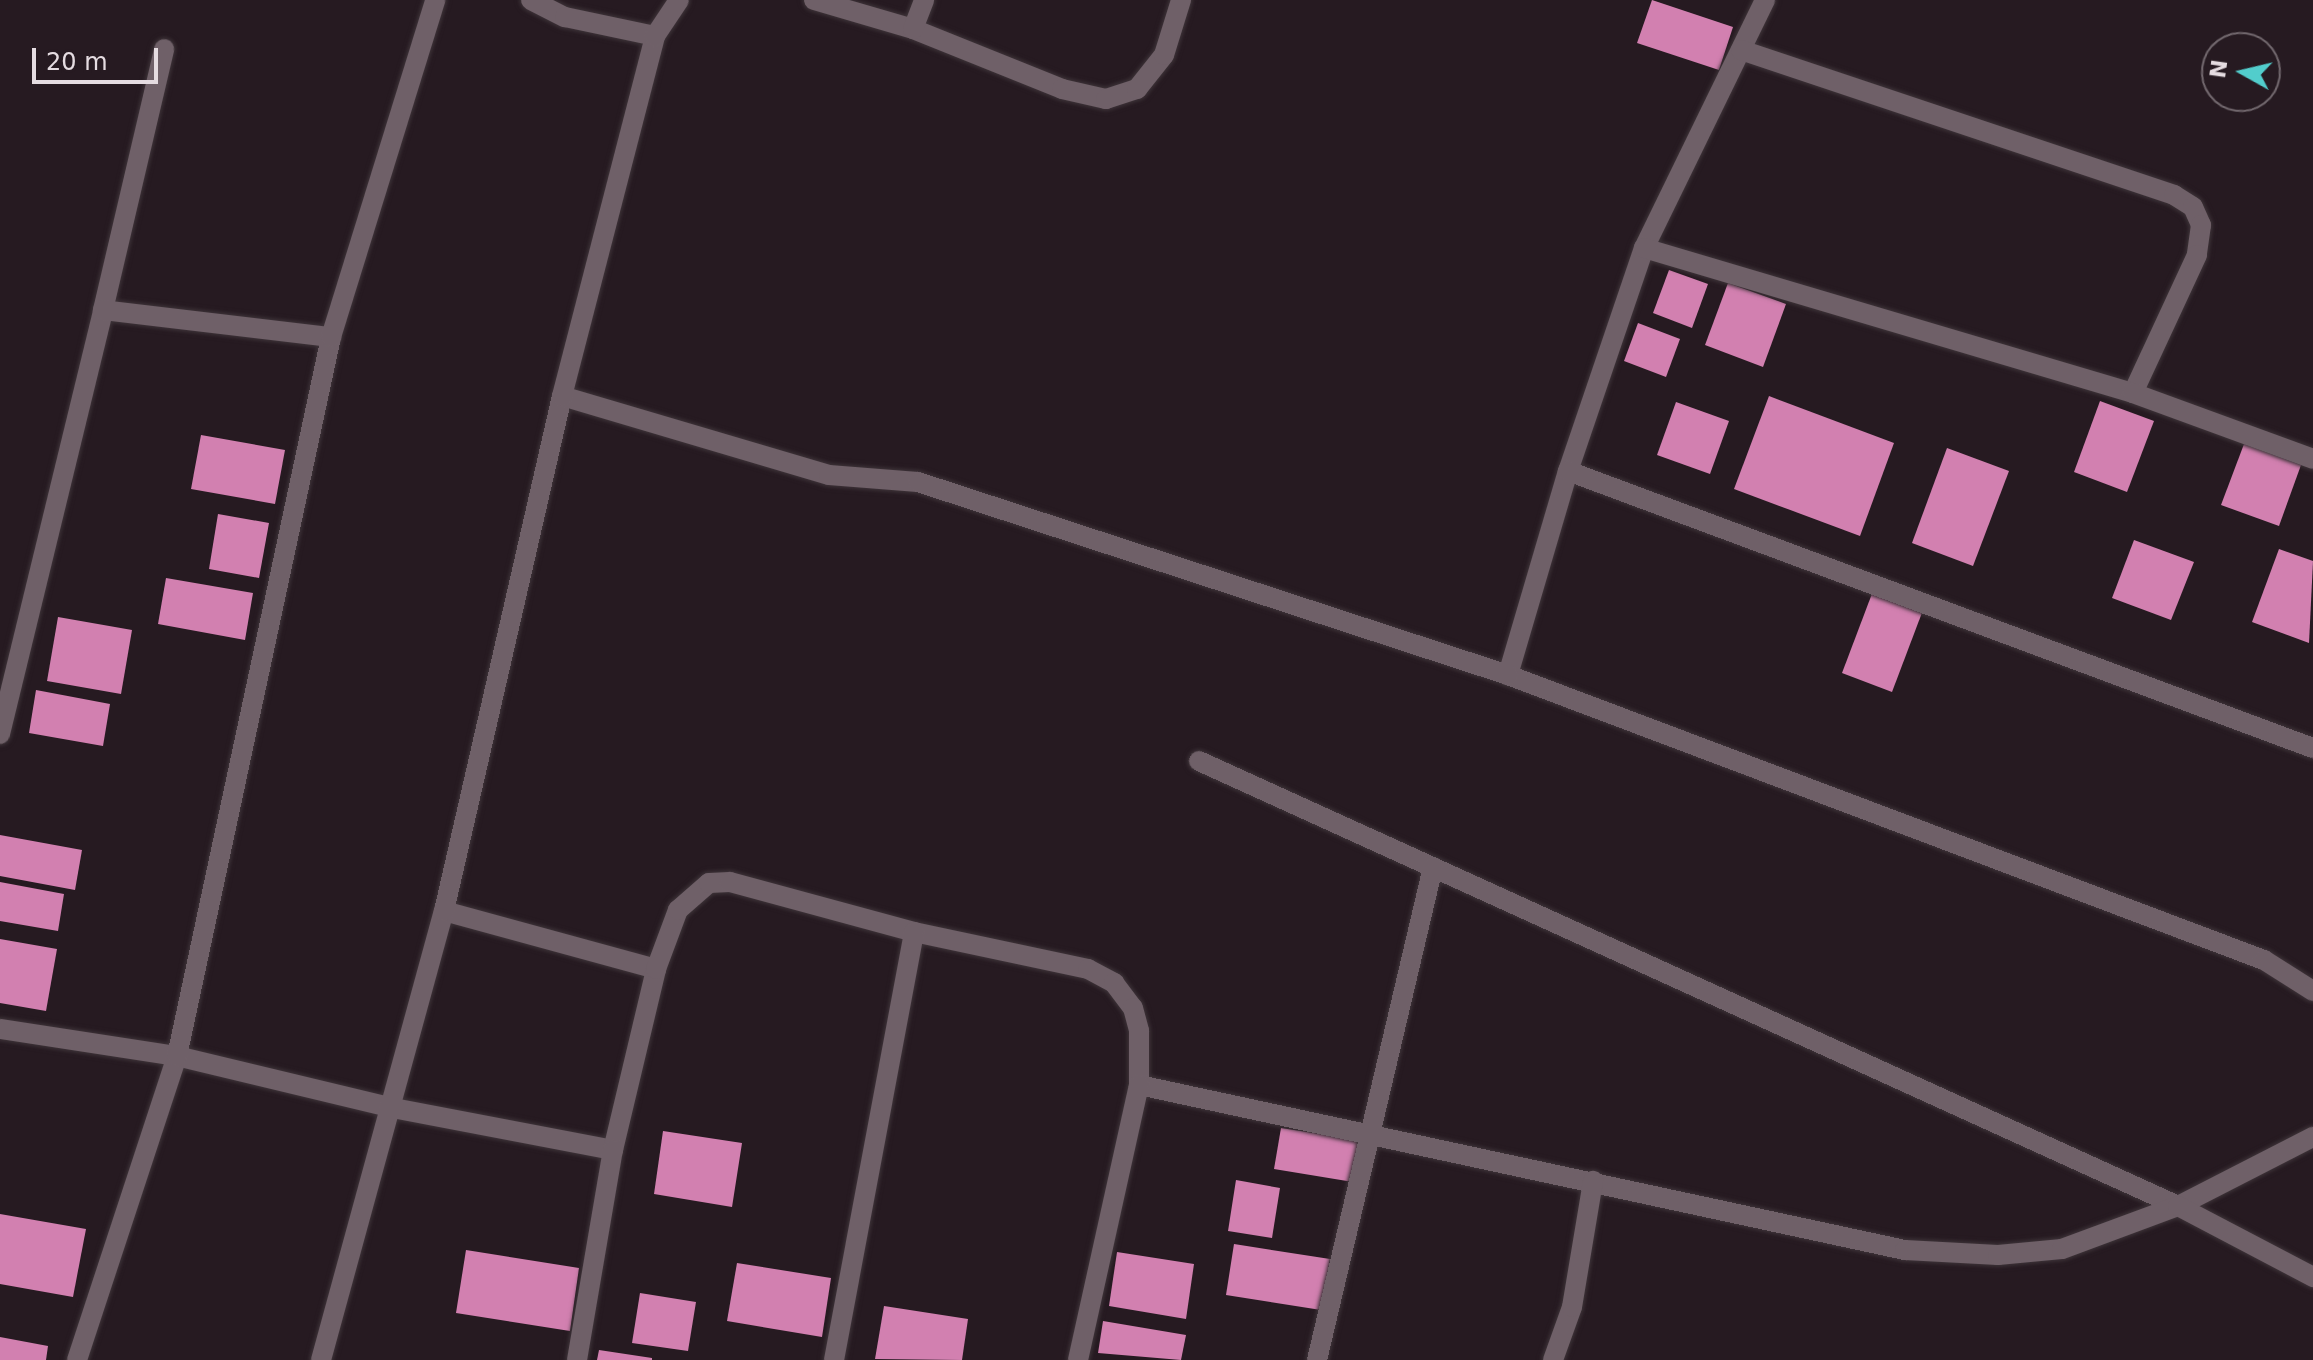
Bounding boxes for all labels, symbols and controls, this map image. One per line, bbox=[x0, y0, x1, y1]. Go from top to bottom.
scale bar bbox=[36, 32, 162, 82]
north arrow bbox=[2201, 32, 2281, 112]
text: 20 m bbox=[46, 48, 108, 76]
text: N bbox=[2205, 58, 2232, 80]

